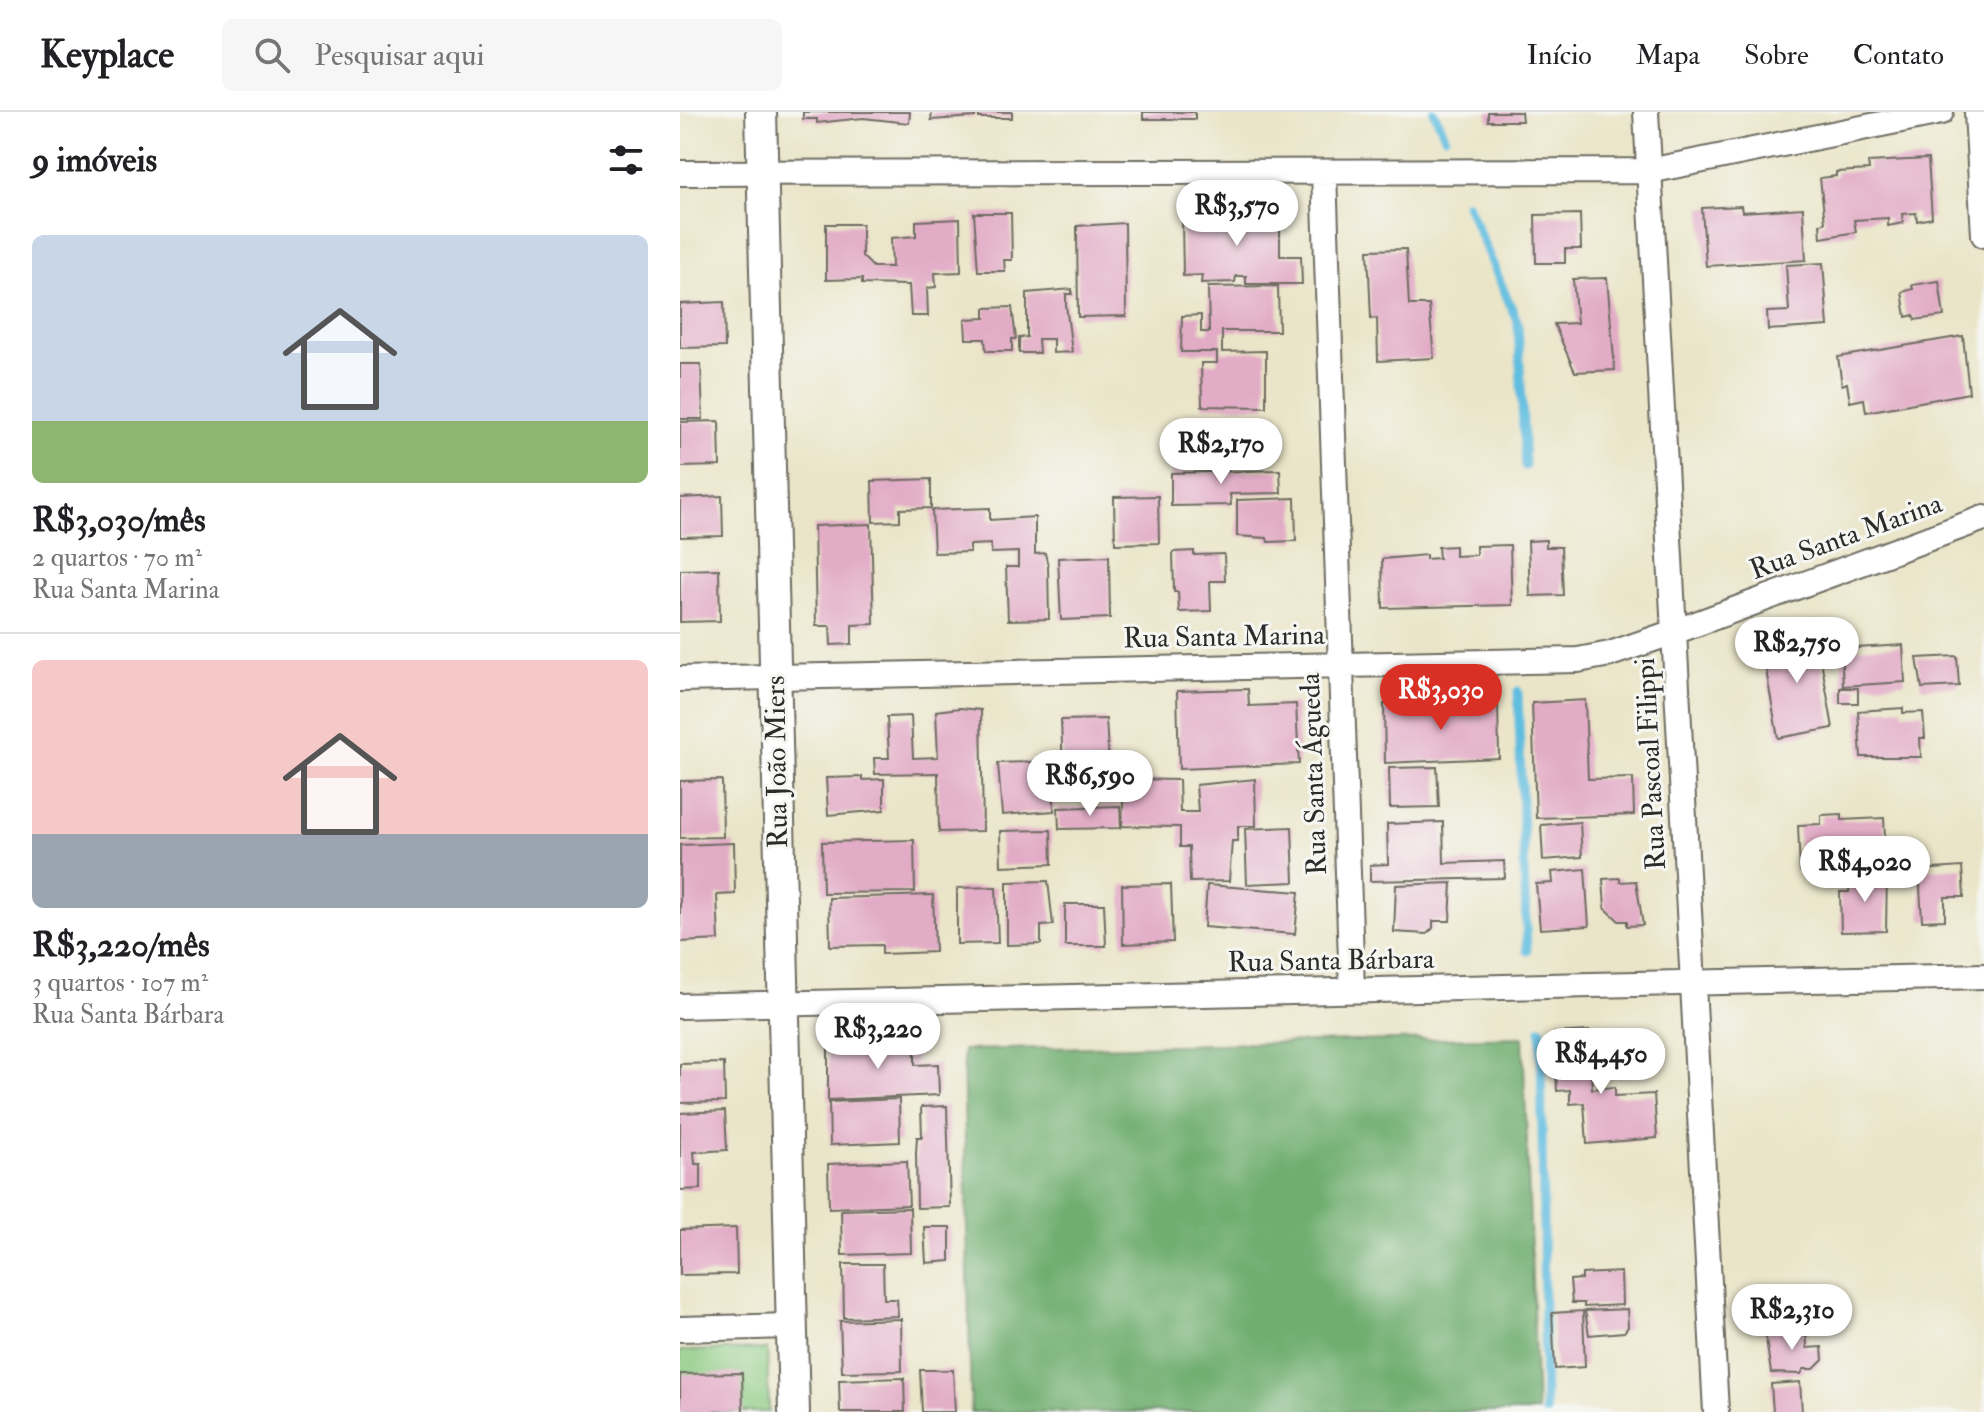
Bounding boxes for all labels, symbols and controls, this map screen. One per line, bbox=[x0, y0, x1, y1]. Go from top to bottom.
search box bbox=[222, 19, 782, 91]
text: Keyplace bbox=[40, 31, 174, 79]
icon: search bbox=[250, 33, 294, 77]
text: Pesquisar aqui bbox=[314, 37, 485, 74]
text: Início bbox=[1527, 38, 1592, 73]
text: Mapa bbox=[1636, 38, 1700, 73]
text: Sobre bbox=[1744, 38, 1809, 73]
text: Contato bbox=[1853, 38, 1944, 73]
icon: filters bbox=[604, 138, 648, 182]
text: 9 imóveis bbox=[32, 139, 157, 182]
pin: R$3,570 bbox=[1163, 180, 1311, 248]
text: R$3,570 bbox=[1194, 190, 1280, 222]
icon: home bbox=[268, 287, 412, 431]
pin: R$2,170 bbox=[1147, 418, 1295, 486]
text: R$2,170 bbox=[1177, 428, 1265, 460]
street label: Rua Santa Marina bbox=[1745, 486, 1947, 588]
text: R$3,030/mês bbox=[32, 499, 206, 542]
text: 2 quartos · 70 m² bbox=[32, 542, 202, 574]
text: Rua Santa Marina bbox=[32, 574, 219, 606]
pin: R$2,750 bbox=[1723, 617, 1871, 685]
street label: Rua Santa Marina bbox=[1123, 618, 1326, 656]
text: R$2,750 bbox=[1753, 627, 1841, 659]
street label: Rua Pascoal Filippi bbox=[1628, 657, 1674, 871]
pin: R$3,030 bbox=[1367, 664, 1515, 732]
street label: Rua Santa Águeda bbox=[1293, 672, 1335, 876]
text: R$3,030 bbox=[1398, 674, 1484, 706]
street label: Rua João Miers bbox=[758, 675, 796, 849]
icon: home bbox=[268, 712, 412, 856]
pin: R$6,590 bbox=[1016, 750, 1164, 818]
text: R$6,590 bbox=[1045, 760, 1135, 792]
pin: R$4,020 bbox=[1791, 836, 1939, 904]
text: R$4,020 bbox=[1818, 846, 1912, 878]
text: R$3,220/mês bbox=[32, 924, 210, 967]
street label: Rua Santa Bárbara bbox=[1227, 942, 1435, 980]
text: 3 quartos · 107 m² bbox=[32, 967, 208, 999]
text: Rua Santa Bárbara bbox=[32, 999, 224, 1031]
pin: R$3,220 bbox=[804, 1003, 952, 1071]
text: R$3,220 bbox=[833, 1013, 923, 1045]
pin: R$4,450 bbox=[1527, 1028, 1675, 1096]
text: R$4,450 bbox=[1554, 1038, 1648, 1070]
pin: R$2,310 bbox=[1718, 1284, 1866, 1352]
text: R$2,310 bbox=[1749, 1294, 1835, 1326]

